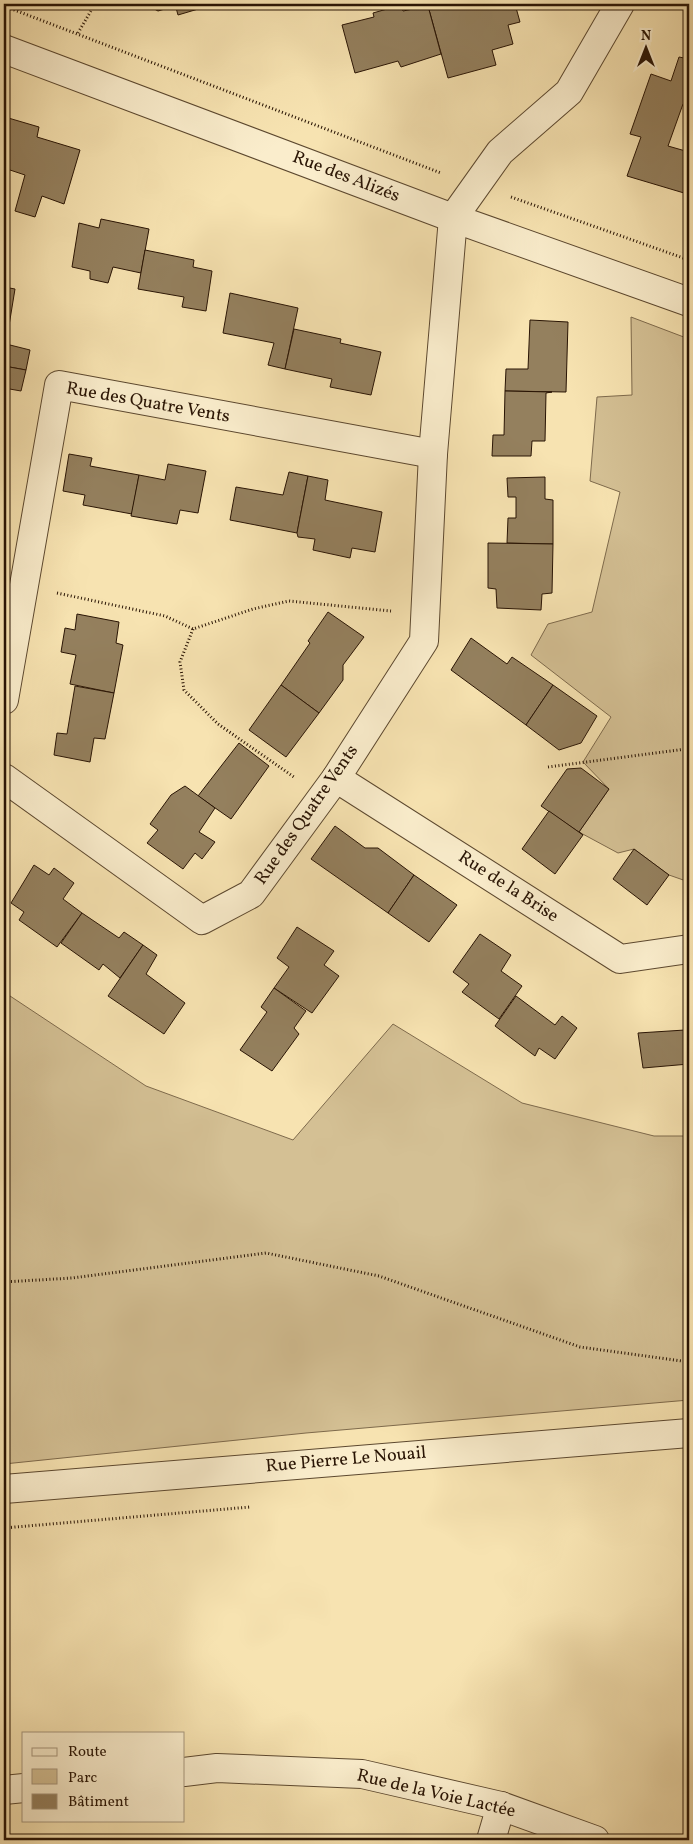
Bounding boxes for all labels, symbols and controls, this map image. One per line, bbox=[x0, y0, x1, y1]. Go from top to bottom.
north arrow bbox=[620, 22, 670, 72]
text: N bbox=[641, 27, 651, 46]
street label: Rue des Alizés bbox=[289, 145, 403, 209]
street label: Rue des Quatre Vents bbox=[64, 376, 232, 430]
street label: Rue des Quatre Vents bbox=[249, 740, 365, 890]
street label: Rue de la Brise bbox=[453, 845, 563, 929]
street label: Rue Pierre Le Nouail bbox=[265, 1441, 427, 1479]
legend bbox=[22, 1732, 185, 1822]
text: Route bbox=[68, 1742, 107, 1763]
street label: Rue de la Voie Lactée bbox=[354, 1764, 518, 1824]
text: Parc bbox=[68, 1768, 97, 1789]
text: Bâtiment bbox=[68, 1792, 129, 1813]

